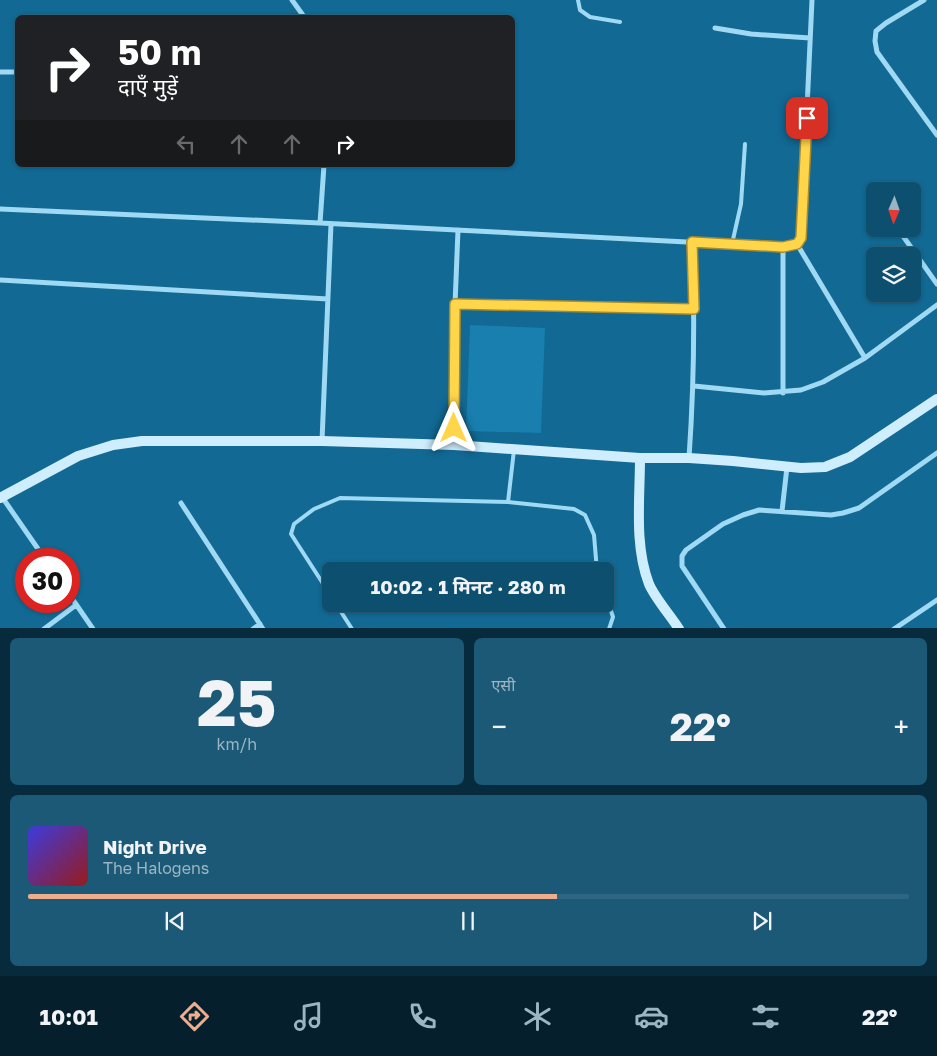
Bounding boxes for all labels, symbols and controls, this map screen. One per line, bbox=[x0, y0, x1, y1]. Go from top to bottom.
text: 50 m bbox=[118, 31, 201, 73]
icon: right bbox=[35, 35, 100, 100]
text: दाएँ मुड़ें bbox=[118, 73, 178, 100]
pin bbox=[786, 97, 828, 139]
icon: arrive bbox=[793, 104, 821, 132]
icon: left bbox=[172, 130, 200, 158]
icon: ahead bbox=[225, 130, 253, 158]
icon: ahead bbox=[278, 130, 306, 158]
icon: right bbox=[331, 130, 359, 158]
north arrow bbox=[866, 182, 921, 238]
map controls bbox=[866, 182, 921, 302]
button: layers bbox=[866, 247, 921, 302]
position arrow bbox=[427, 401, 479, 453]
speed limit sign: 30 bbox=[15, 548, 80, 613]
text: 10:02 · 1 मिनट · 280 m bbox=[370, 575, 566, 598]
text: 25 bbox=[197, 662, 276, 740]
text: एसी bbox=[492, 675, 515, 695]
text: 22° bbox=[670, 704, 731, 749]
text: − bbox=[492, 710, 507, 743]
text: + bbox=[894, 710, 909, 743]
text: km/h bbox=[216, 734, 257, 754]
text: Night Drive bbox=[103, 835, 207, 858]
text: The Halogens bbox=[103, 858, 209, 878]
icon: previous bbox=[161, 907, 189, 935]
icon: pause bbox=[454, 907, 482, 935]
icon: next bbox=[748, 907, 776, 935]
icon: directions bbox=[177, 999, 212, 1034]
icon: music bbox=[291, 999, 326, 1034]
icon: phone bbox=[405, 999, 440, 1034]
icon: climate bbox=[520, 999, 555, 1034]
icon: car bbox=[634, 999, 669, 1034]
icon: filters bbox=[748, 999, 783, 1034]
text: 10:01 bbox=[40, 1003, 98, 1030]
text: 22° bbox=[862, 1003, 897, 1030]

